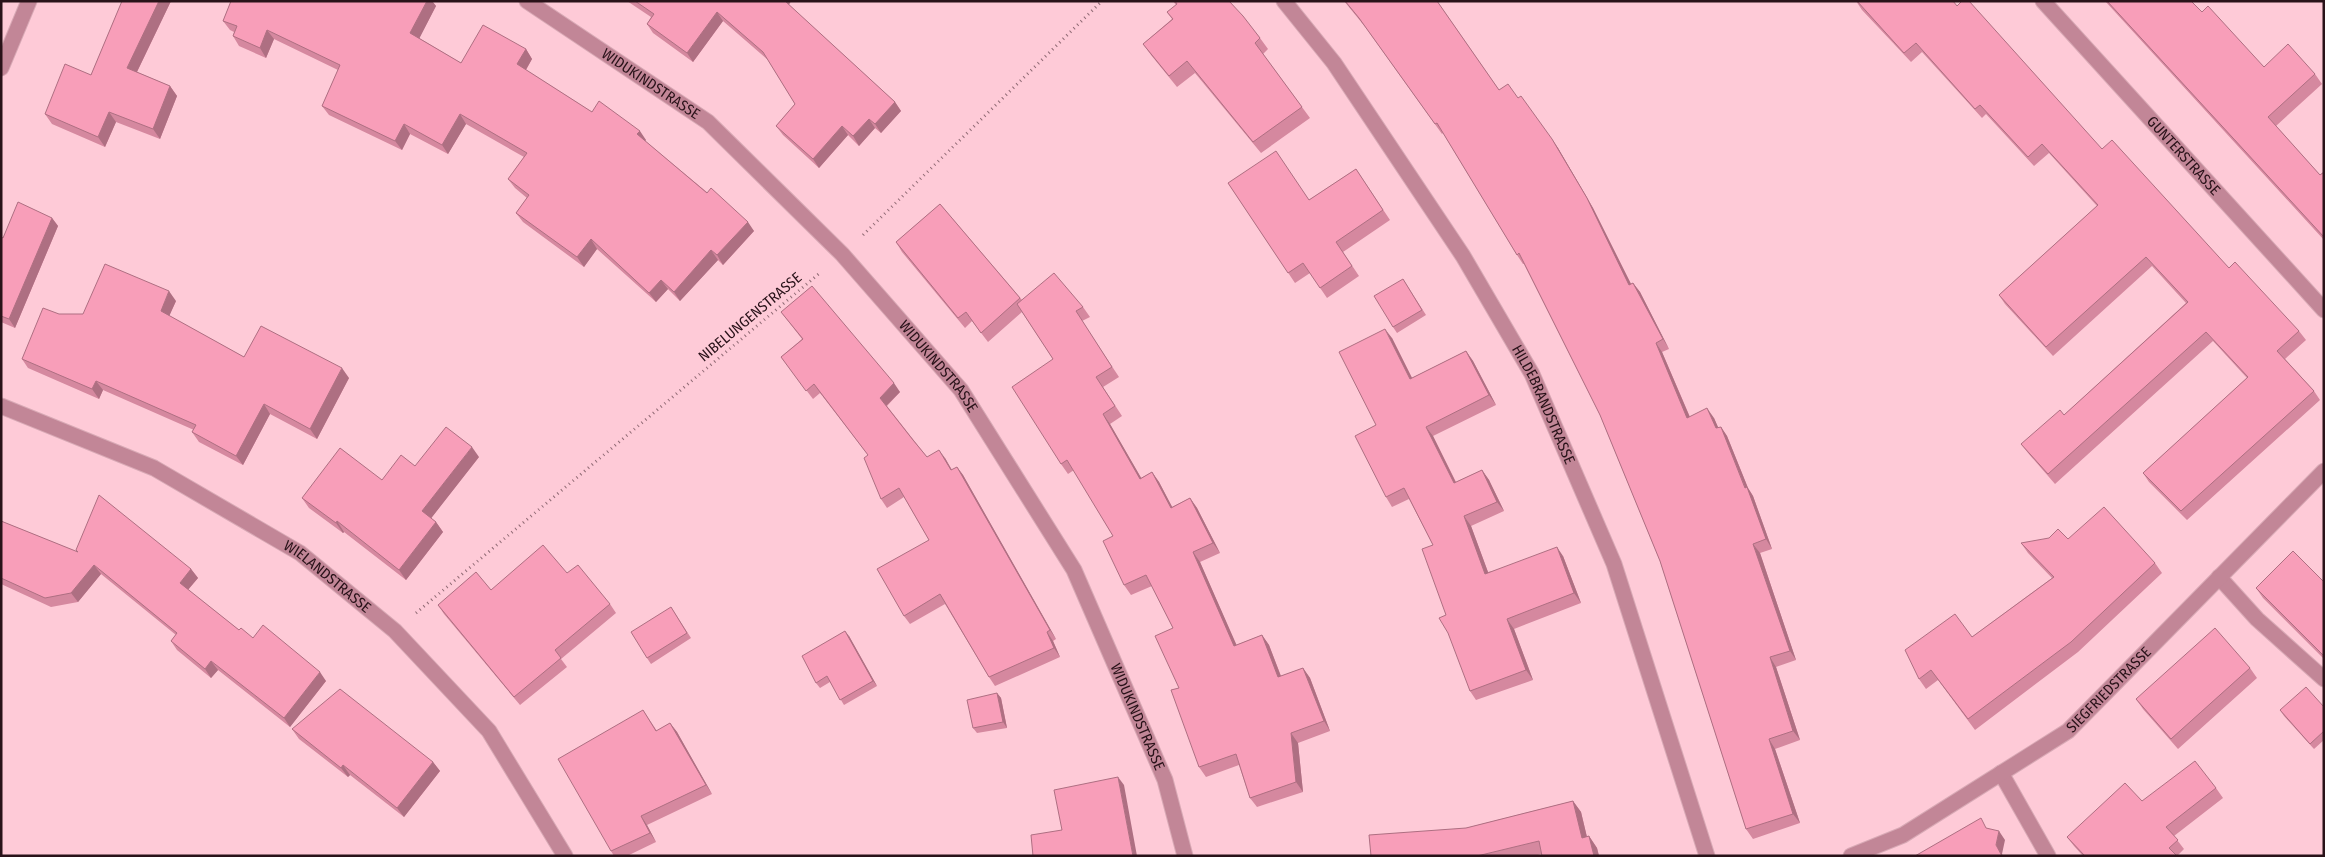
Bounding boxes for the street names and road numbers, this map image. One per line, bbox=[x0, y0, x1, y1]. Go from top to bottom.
street label: WIDUKINDSTRASSE bbox=[598, 45, 703, 123]
street label: GUNTERSTRASSE bbox=[2143, 112, 2224, 199]
street label: NIBELUNGENSTRASSE bbox=[695, 269, 805, 365]
street label: WIDUKINDSTRASSE bbox=[895, 317, 982, 416]
street label: HILDEBRANDSTRASSE bbox=[1508, 342, 1579, 467]
street label: WIELANDSTRASSE bbox=[281, 537, 375, 617]
street label: SIEGFRIEDSTRASSE bbox=[2062, 643, 2155, 736]
street label: WIDUKINDSTRASSE bbox=[1107, 661, 1169, 773]

